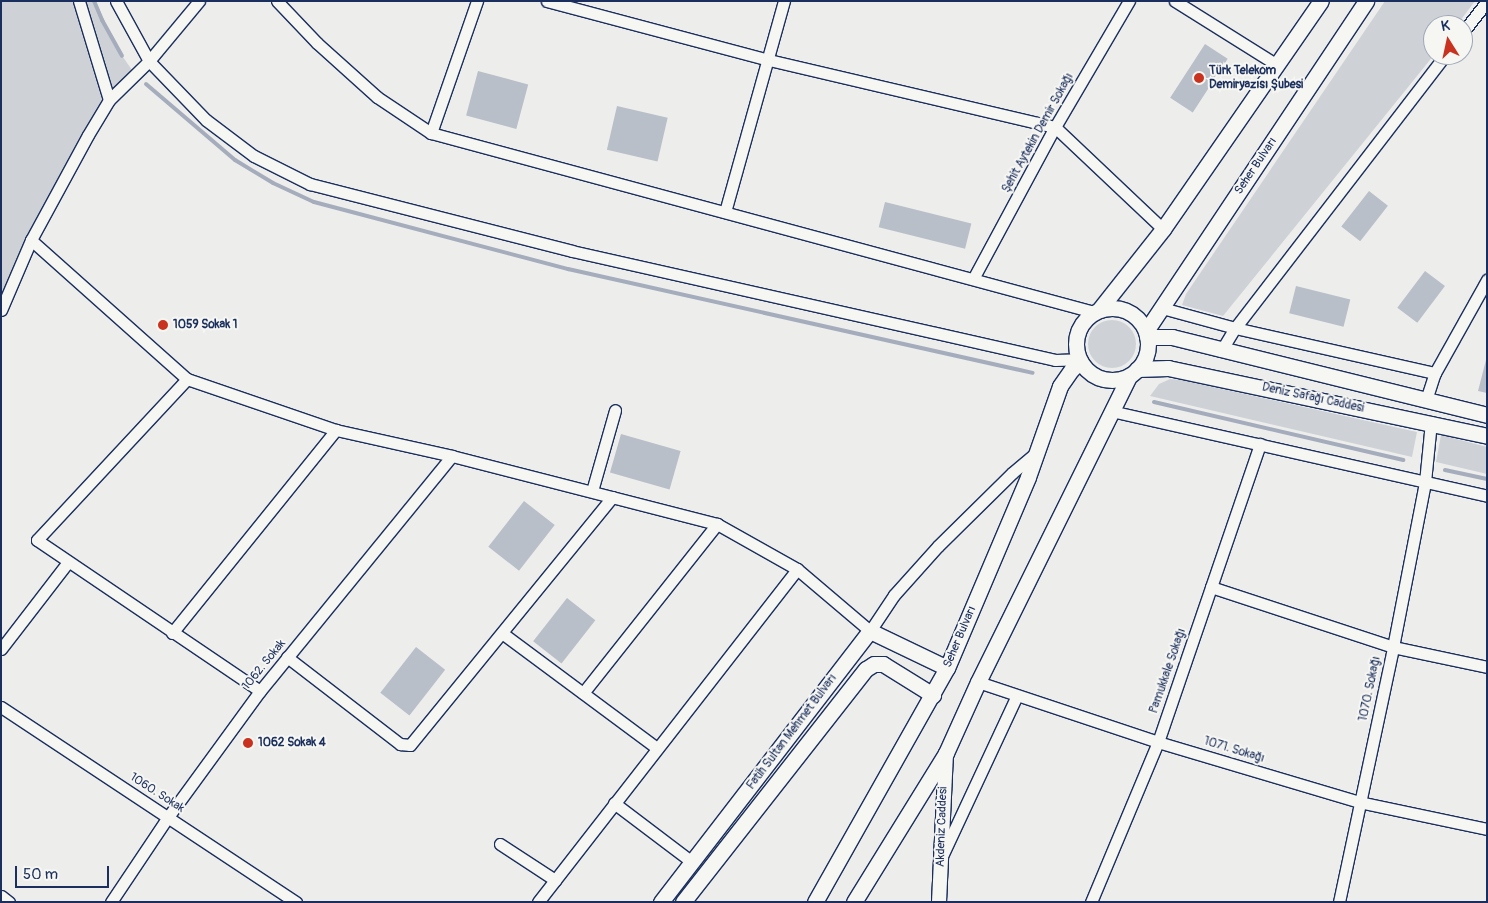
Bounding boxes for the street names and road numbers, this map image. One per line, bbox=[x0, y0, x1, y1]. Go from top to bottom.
street label: Şehit Aytekin Demir Sokağı bbox=[999, 71, 1077, 195]
street label: Seher Bulvarı bbox=[1232, 135, 1280, 197]
street label: Deniz Safağı Caddesi bbox=[1261, 380, 1365, 416]
street label: Seher Bulvarı bbox=[941, 604, 979, 670]
street label: Pamukkale Sokağı bbox=[1147, 627, 1189, 715]
street label: 1062. Sokak bbox=[239, 637, 289, 693]
street label: 1070. Sokağı bbox=[1356, 655, 1384, 723]
street label: Fatih Sultan Mehmet Bulvarı bbox=[744, 672, 840, 792]
street label: 1071. Sokağı bbox=[1202, 734, 1266, 766]
street label: 1060. Sokak bbox=[127, 770, 187, 816]
street label: Akdeniz Caddesi bbox=[933, 787, 951, 867]

